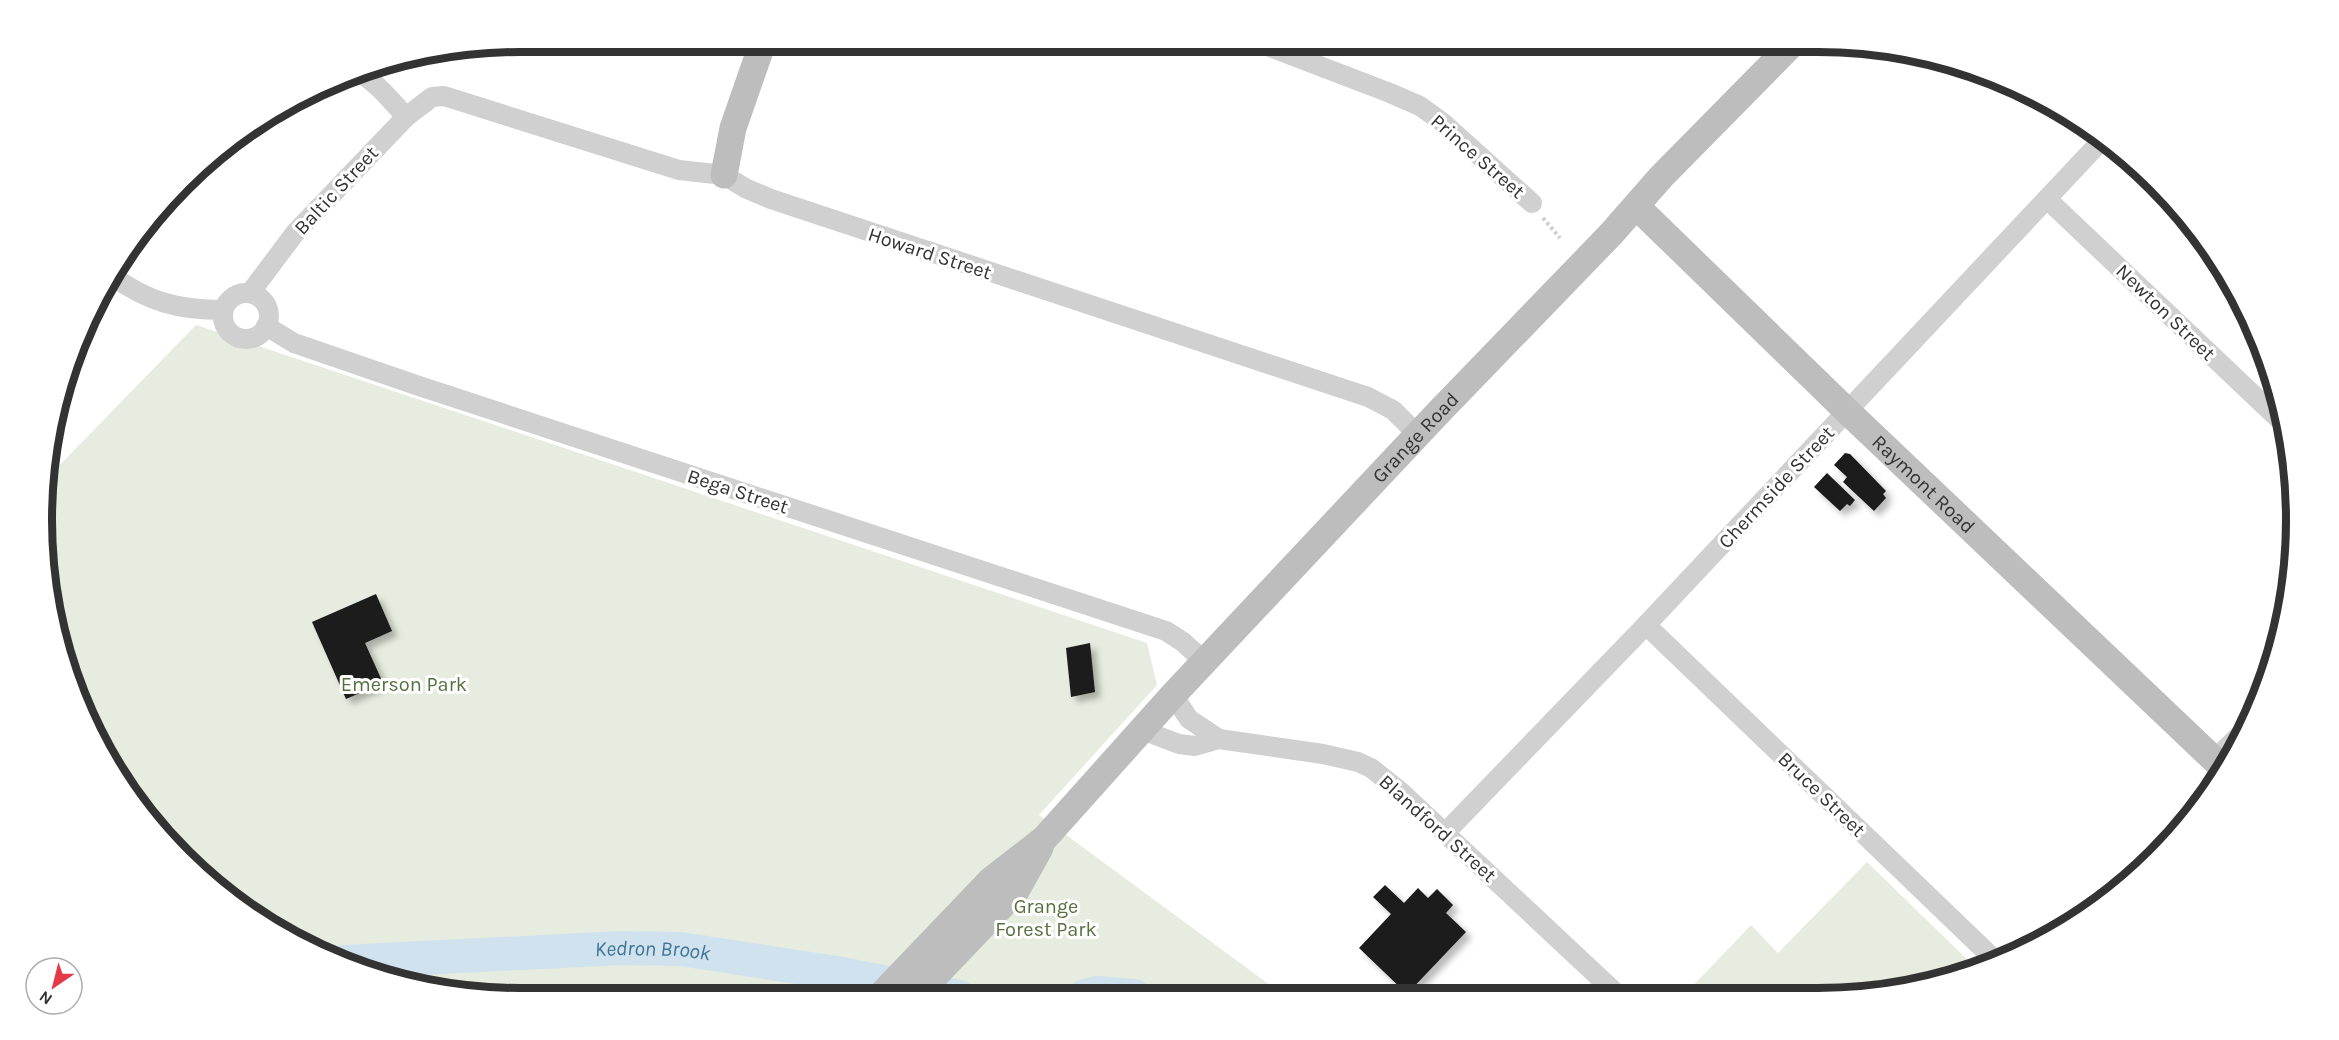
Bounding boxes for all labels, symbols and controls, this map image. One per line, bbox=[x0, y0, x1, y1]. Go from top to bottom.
street label: Prince Street bbox=[1426, 109, 1530, 204]
street label: Baltic Street bbox=[290, 141, 383, 239]
street label: Howard Street bbox=[865, 223, 995, 284]
street label: Newton Street bbox=[2111, 259, 2220, 366]
street label: Grange Road bbox=[1368, 388, 1464, 488]
street label: Chermside Street bbox=[1714, 421, 1839, 553]
street label: Raymont Road bbox=[1867, 430, 1979, 538]
street label: Bega Street bbox=[685, 464, 792, 519]
park label: Emerson Park bbox=[341, 673, 467, 696]
street label: Bruce Street bbox=[1773, 747, 1870, 842]
street label: Blandford Street bbox=[1374, 770, 1501, 887]
park label: Grange Forest Park bbox=[995, 895, 1097, 941]
water label: Kedron Brook bbox=[594, 936, 713, 965]
north arrow bbox=[24, 956, 84, 1016]
text: N bbox=[36, 987, 56, 1009]

